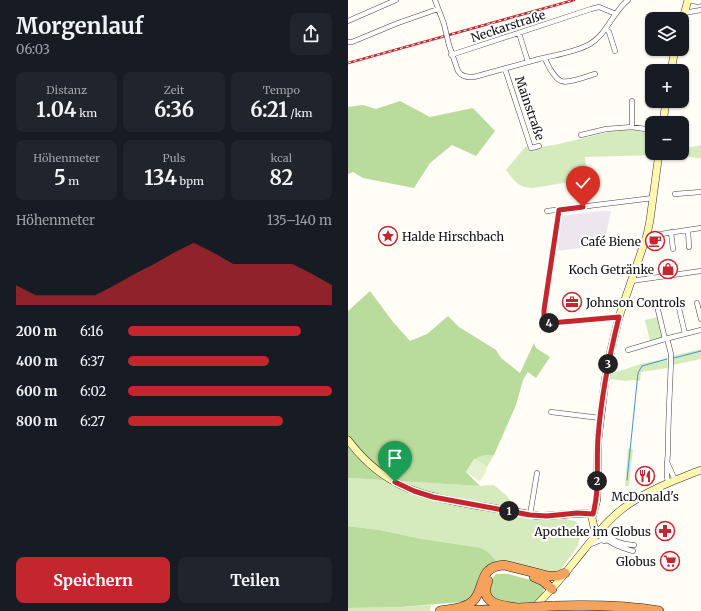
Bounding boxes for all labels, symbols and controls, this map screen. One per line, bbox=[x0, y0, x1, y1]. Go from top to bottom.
street label: Neckarstraße bbox=[469, 7, 547, 45]
text: Morgenlauf bbox=[16, 12, 143, 40]
map controls bbox=[645, 12, 689, 160]
button: layers bbox=[645, 12, 689, 56]
button: share bbox=[290, 13, 332, 55]
text: 06:03 bbox=[16, 41, 50, 58]
button: + bbox=[645, 64, 689, 108]
street label: Mainstraße bbox=[512, 74, 548, 142]
text: Distanz bbox=[46, 83, 87, 97]
text: Zeit bbox=[164, 83, 184, 97]
text: Tempo bbox=[263, 83, 300, 97]
text: 1.04 bbox=[36, 97, 77, 122]
text: 6:36 bbox=[154, 97, 194, 122]
text: 6:21 bbox=[250, 97, 288, 122]
text: km bbox=[77, 106, 97, 120]
text: /km bbox=[288, 106, 312, 120]
button: − bbox=[645, 116, 689, 160]
text: Höhenmeter bbox=[33, 151, 100, 165]
text: Puls bbox=[163, 151, 185, 165]
text: kcal bbox=[271, 151, 292, 165]
text: 5 bbox=[54, 165, 66, 190]
text: 134 bbox=[144, 165, 177, 190]
text: 82 bbox=[269, 165, 293, 190]
pin bbox=[566, 166, 600, 207]
icon: check bbox=[572, 172, 594, 194]
text: m bbox=[66, 174, 79, 188]
text: bpm bbox=[177, 174, 204, 188]
text: Höhenmeter bbox=[16, 212, 95, 229]
text: 135–140 m bbox=[267, 212, 332, 229]
place icon: Halde Hirschbach bbox=[377, 225, 399, 247]
place label: Halde Hirschbach bbox=[402, 229, 504, 244]
cafe icon: Café Biene bbox=[644, 230, 666, 252]
place label: Café Biene bbox=[581, 234, 641, 249]
shop icon: Koch Getränke bbox=[657, 258, 679, 280]
place label: Koch Getränke bbox=[568, 262, 654, 277]
office icon: Johnson Controls bbox=[561, 291, 583, 313]
place label: Johnson Controls bbox=[585, 295, 685, 310]
pin: 4 bbox=[539, 313, 559, 333]
text: 4 bbox=[546, 316, 553, 330]
text: 200 m bbox=[16, 323, 57, 340]
text: 6:16 bbox=[80, 323, 103, 340]
text: 400 m bbox=[16, 353, 58, 370]
text: 6:37 bbox=[80, 353, 105, 370]
pin: 3 bbox=[598, 354, 618, 374]
text: 3 bbox=[605, 357, 611, 371]
text: 600 m bbox=[16, 383, 57, 400]
text: 6:02 bbox=[80, 383, 106, 400]
text: 800 m bbox=[16, 413, 57, 430]
text: 6:27 bbox=[80, 413, 105, 430]
pin bbox=[378, 441, 412, 482]
icon: arrive bbox=[384, 447, 406, 469]
restaurant icon: McDonald's bbox=[634, 465, 656, 487]
pin: 2 bbox=[587, 471, 607, 491]
text: 2 bbox=[594, 474, 600, 488]
place label: McDonald's bbox=[611, 489, 679, 504]
pin: 1 bbox=[499, 501, 519, 521]
text: 1 bbox=[506, 504, 512, 518]
pharmacy icon: Apotheke im Globus bbox=[654, 520, 676, 542]
place label: Apotheke im Globus bbox=[533, 524, 651, 539]
supermarket icon: Globus bbox=[659, 550, 681, 572]
place label: Globus bbox=[616, 554, 656, 569]
button: Speichern bbox=[16, 557, 170, 603]
button: Teilen bbox=[178, 557, 332, 603]

